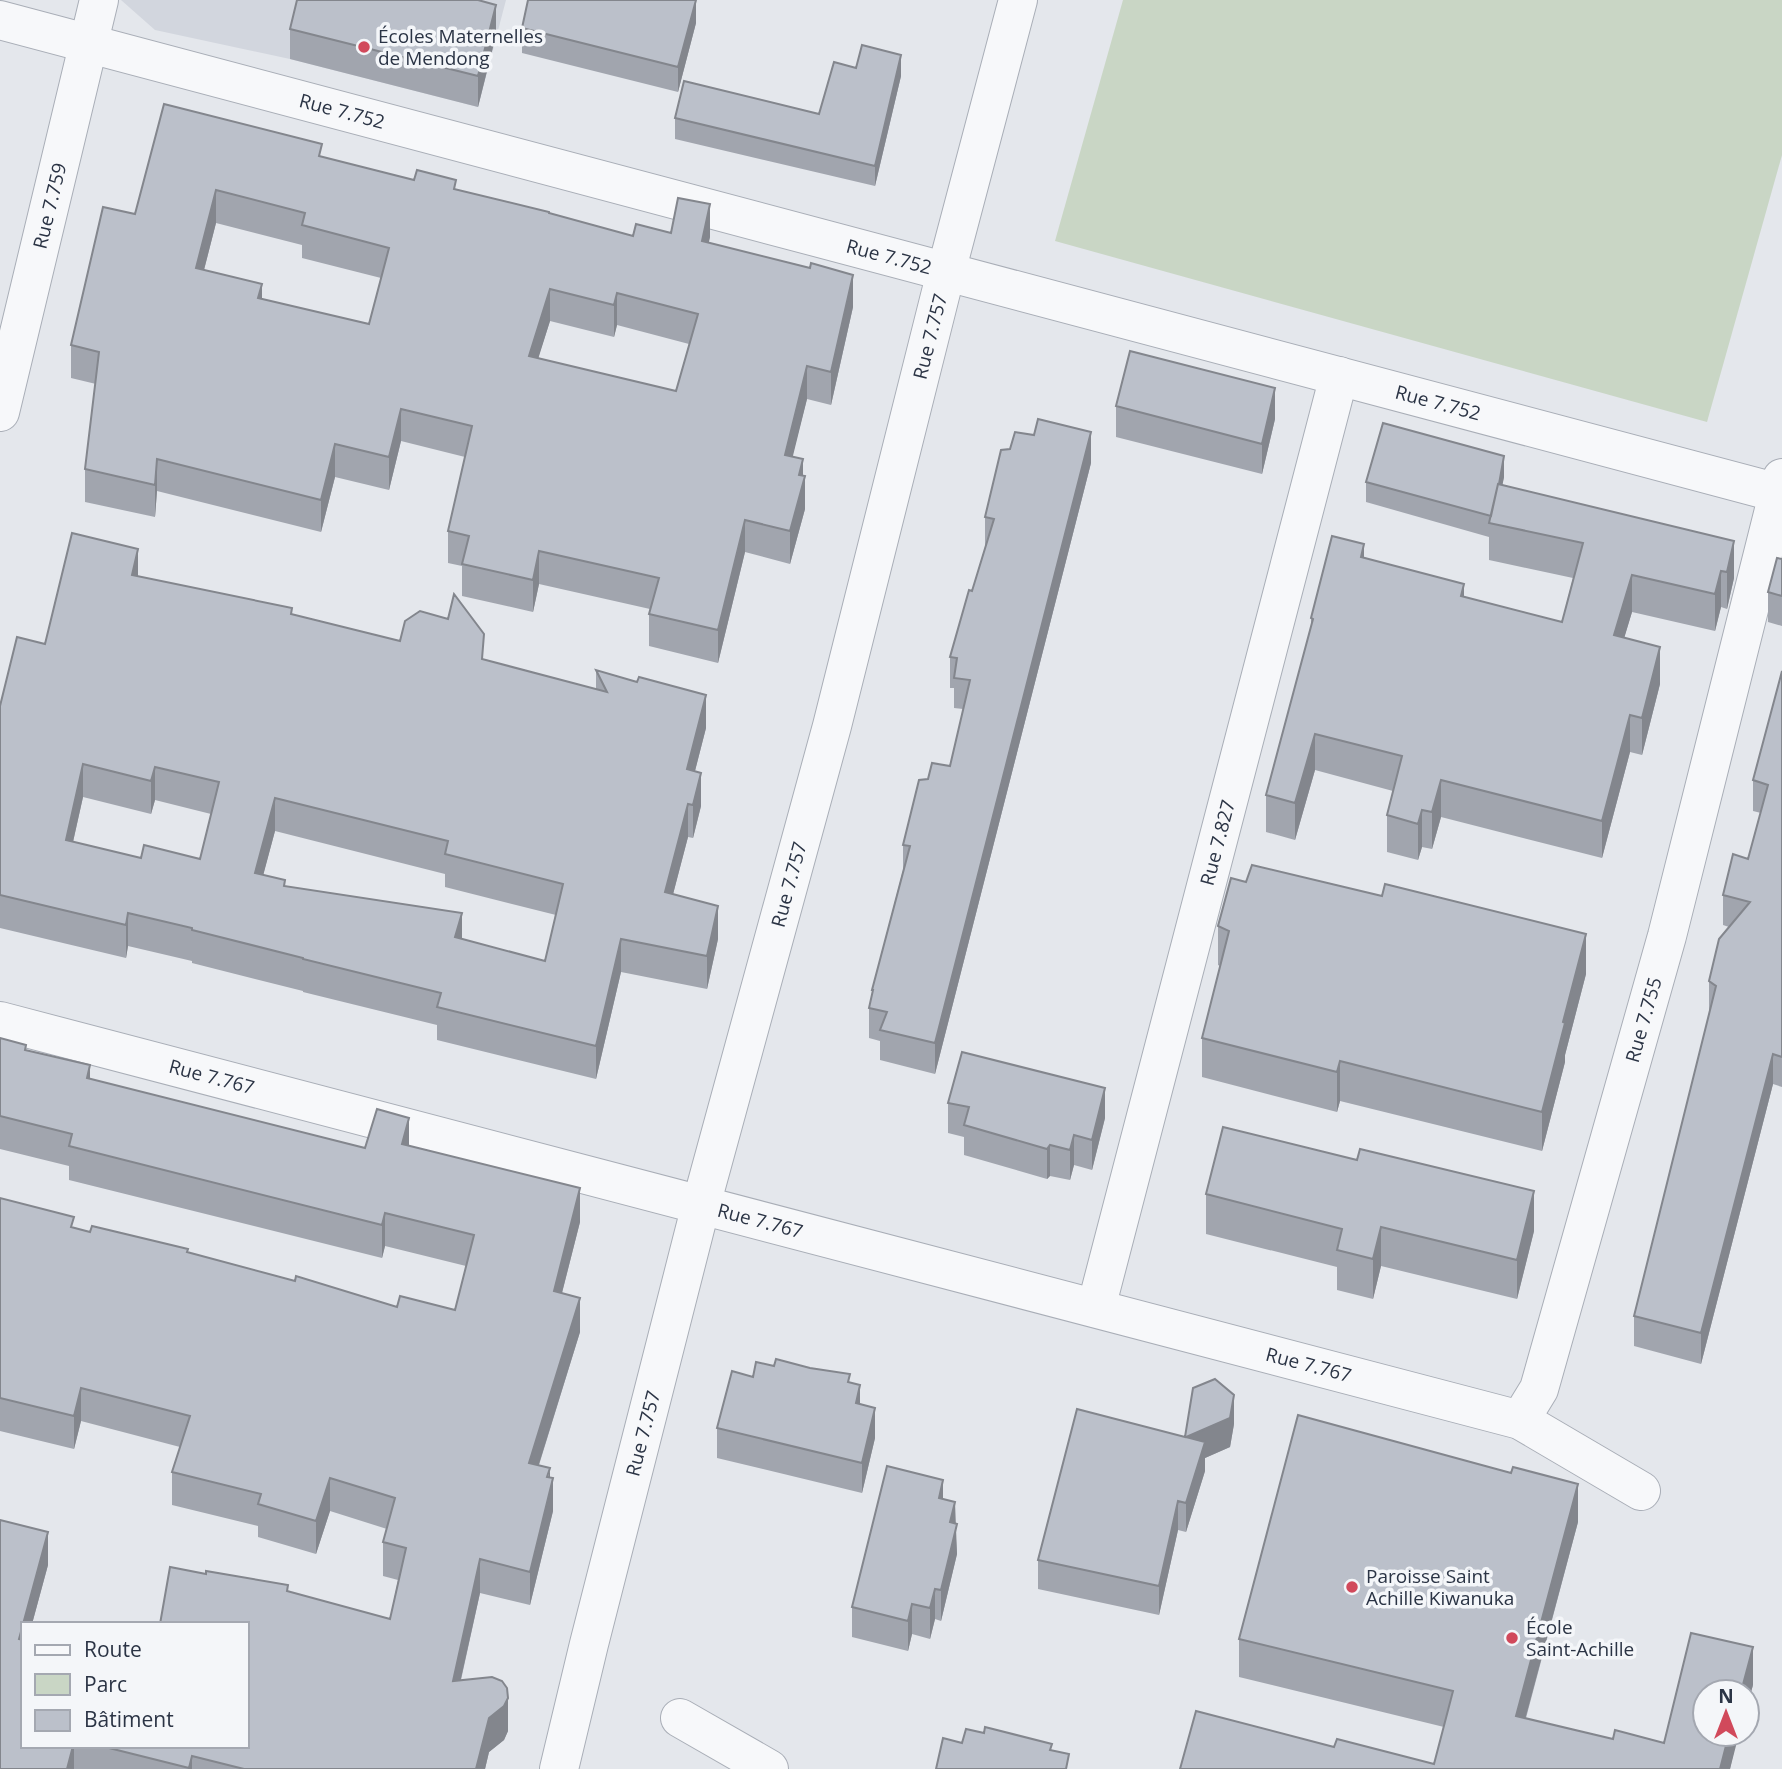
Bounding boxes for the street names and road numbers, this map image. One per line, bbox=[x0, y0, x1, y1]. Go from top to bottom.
street label: Rue 7.752 bbox=[296, 87, 388, 135]
street label: Rue 7.759 bbox=[27, 160, 72, 251]
street label: Rue 7.752 bbox=[843, 233, 935, 280]
street label: Rue 7.757 bbox=[907, 291, 953, 382]
street label: Rue 7.752 bbox=[1392, 379, 1484, 426]
street label: Rue 7.827 bbox=[1194, 797, 1241, 888]
street label: Rue 7.757 bbox=[765, 839, 813, 930]
street label: Rue 7.755 bbox=[1619, 974, 1668, 1065]
street label: Rue 7.767 bbox=[166, 1053, 257, 1100]
street label: Rue 7.767 bbox=[715, 1197, 806, 1244]
street label: Rue 7.767 bbox=[1263, 1341, 1354, 1388]
street label: Rue 7.757 bbox=[619, 1388, 666, 1479]

